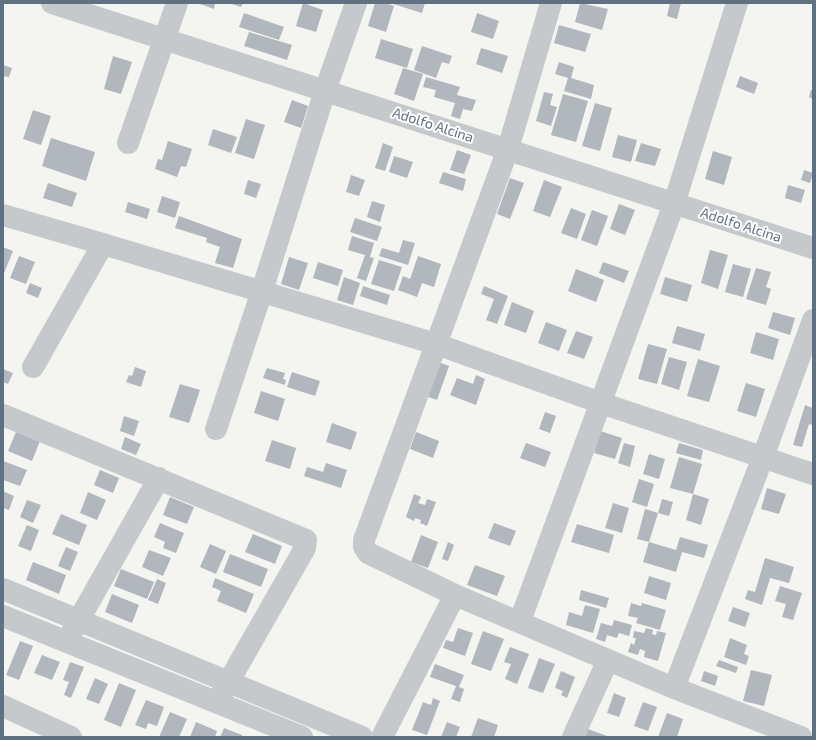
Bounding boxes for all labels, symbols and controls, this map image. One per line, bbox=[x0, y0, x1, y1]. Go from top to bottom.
street label: Adolfo Alcina bbox=[390, 104, 476, 146]
street label: Adolfo Alcina bbox=[698, 204, 784, 246]

